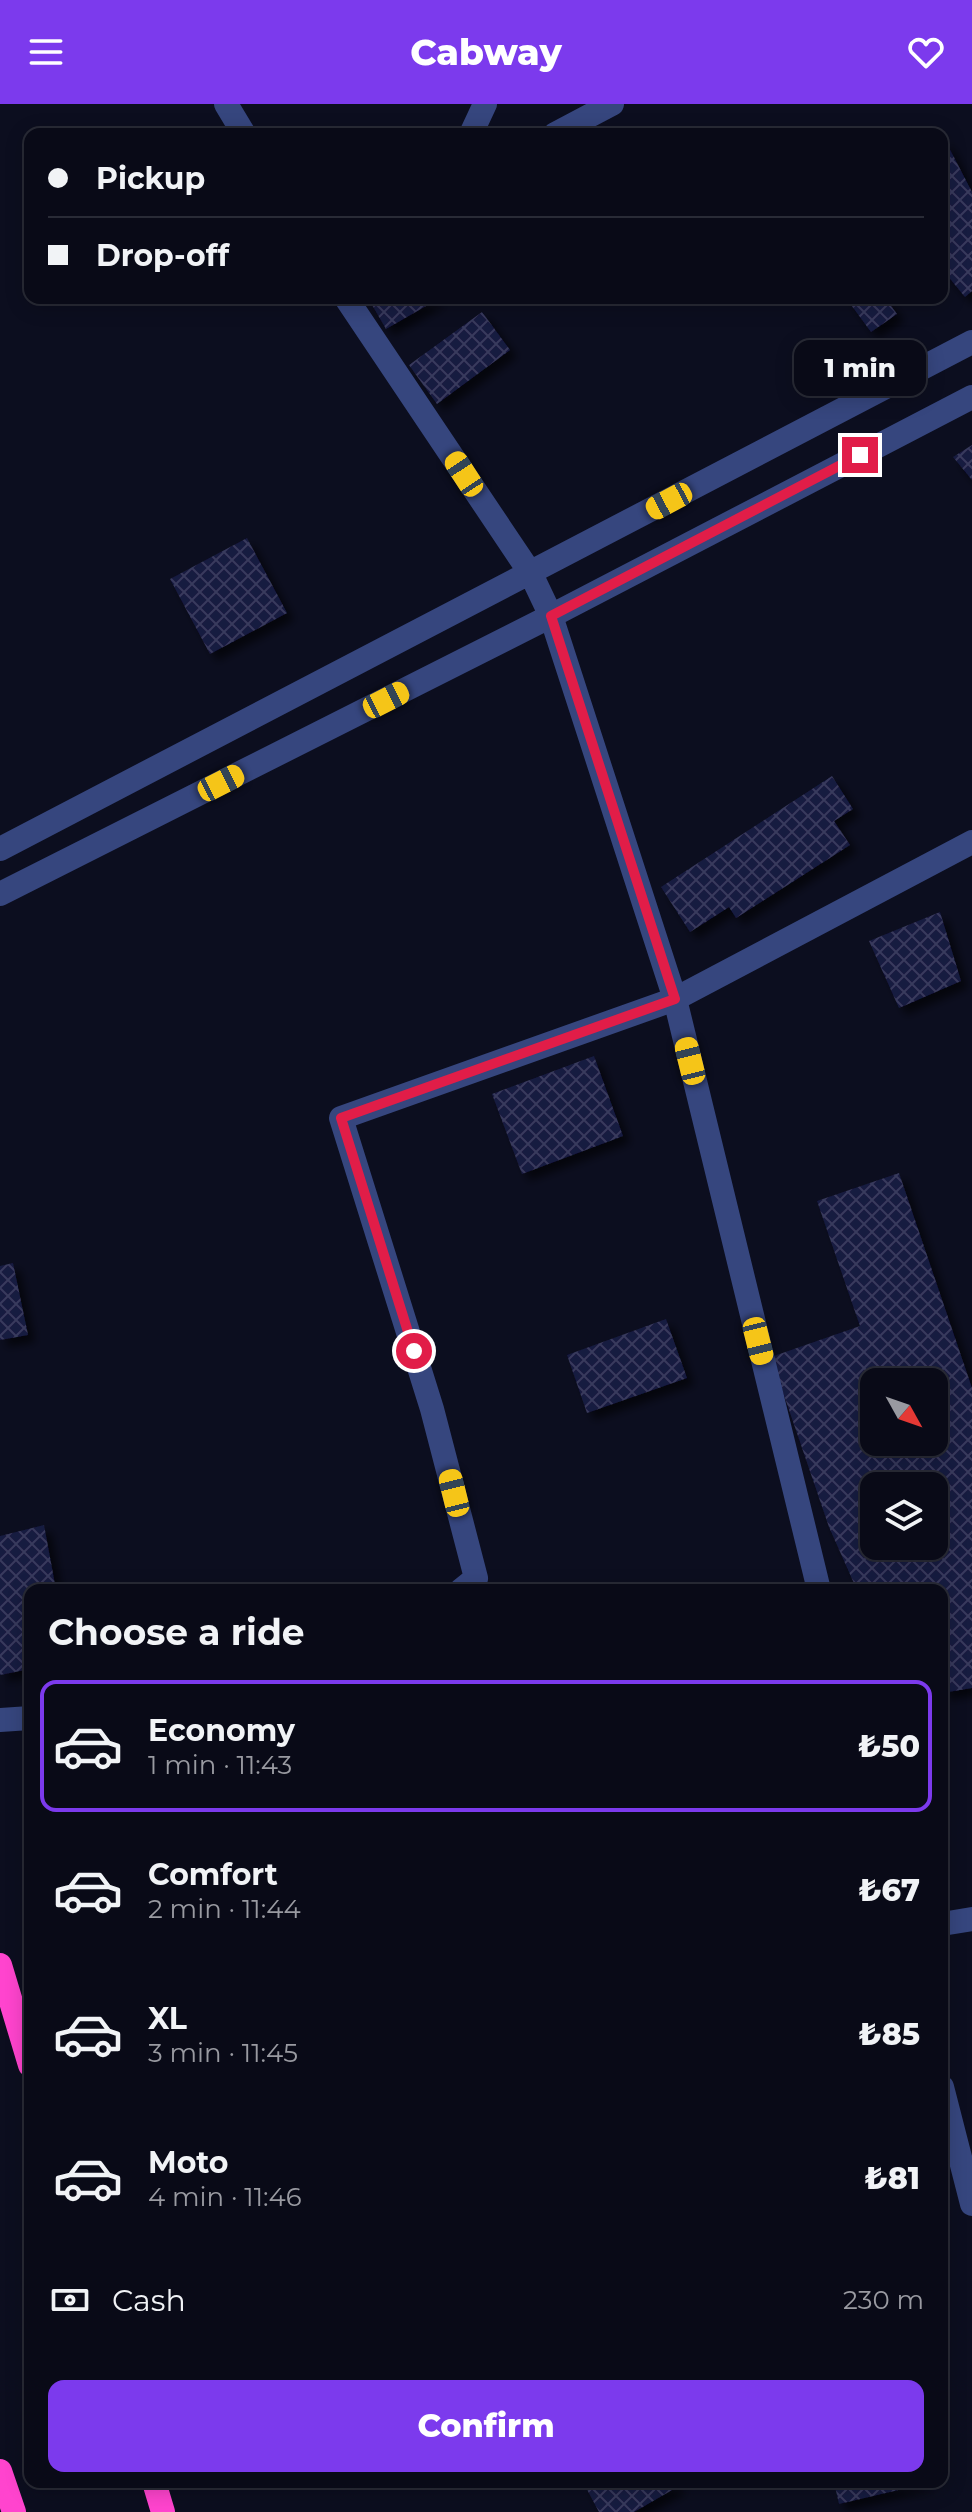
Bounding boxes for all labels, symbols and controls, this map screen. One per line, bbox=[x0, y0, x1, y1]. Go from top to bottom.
icon: menu bbox=[24, 30, 68, 74]
text: Cabway bbox=[410, 30, 562, 74]
icon: heart bbox=[904, 30, 948, 74]
text: Pickup bbox=[96, 160, 205, 197]
text: Drop-off bbox=[96, 237, 229, 274]
callout: 1 min bbox=[794, 339, 926, 395]
text: 1 min bbox=[824, 352, 896, 384]
route end bbox=[842, 437, 878, 473]
car bbox=[441, 447, 487, 501]
car bbox=[642, 479, 696, 523]
car bbox=[359, 678, 413, 722]
car bbox=[194, 761, 248, 805]
car bbox=[673, 1035, 707, 1087]
car bbox=[741, 1315, 775, 1367]
route start bbox=[396, 1333, 432, 1369]
north arrow bbox=[860, 1368, 948, 1456]
map controls bbox=[860, 1368, 948, 1560]
car bbox=[437, 1467, 471, 1519]
button: layers bbox=[860, 1472, 948, 1560]
text: Choose a ride bbox=[48, 1610, 305, 1654]
icon: car bbox=[52, 1710, 124, 1782]
text: Economy bbox=[148, 1712, 295, 1749]
text: ₺50 bbox=[858, 1728, 920, 1765]
text: 1 min · 11:43 bbox=[148, 1749, 292, 1781]
icon: car bbox=[52, 1854, 124, 1926]
text: Comfort bbox=[148, 1856, 278, 1893]
text: ₺67 bbox=[858, 1872, 920, 1909]
text: 2 min · 11:44 bbox=[148, 1893, 301, 1925]
icon: car bbox=[52, 1998, 124, 2070]
text: XL bbox=[148, 2000, 187, 2037]
text: ₺85 bbox=[859, 2016, 920, 2053]
text: 3 min · 11:45 bbox=[148, 2037, 298, 2069]
icon: car bbox=[52, 2142, 124, 2214]
text: Moto bbox=[148, 2144, 229, 2181]
text: ₺81 bbox=[865, 2160, 920, 2197]
text: 4 min · 11:46 bbox=[148, 2181, 302, 2213]
icon: cash bbox=[48, 2278, 92, 2322]
text: Cash bbox=[112, 2282, 186, 2319]
text: 230 m bbox=[843, 2284, 924, 2316]
button: Confirm bbox=[48, 2380, 924, 2472]

